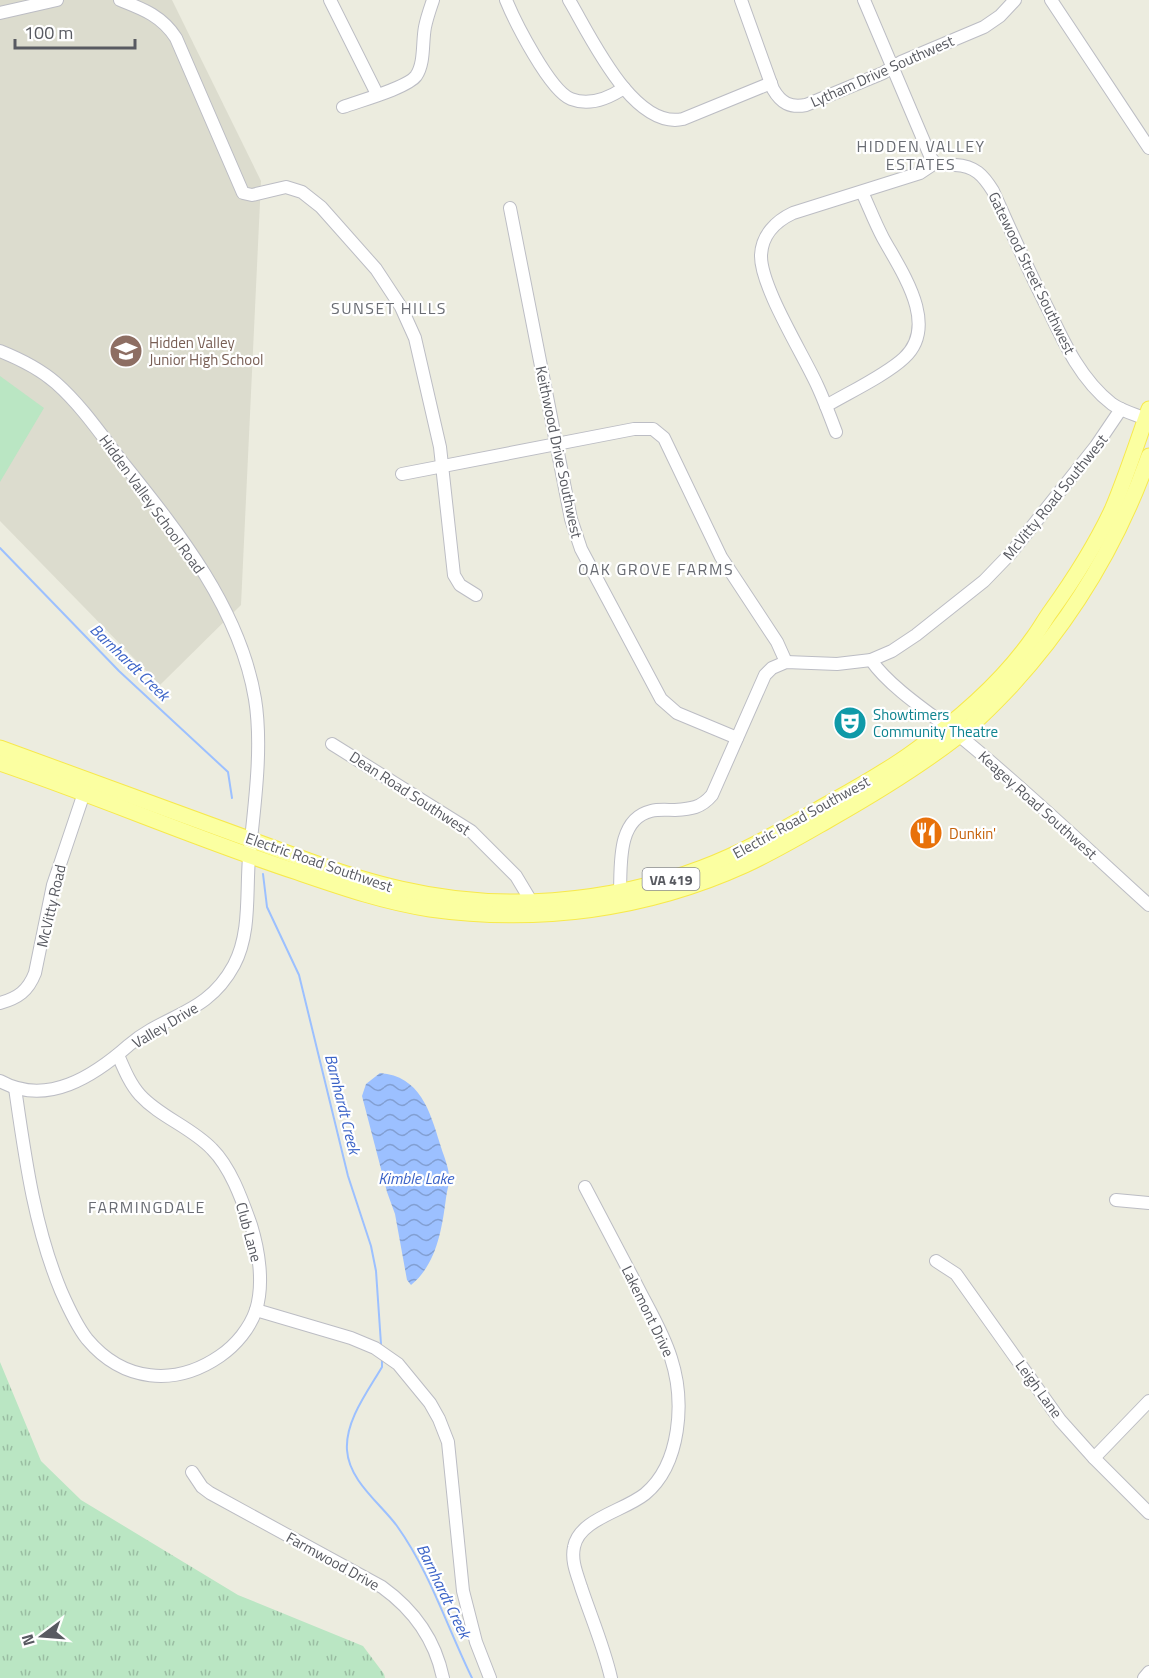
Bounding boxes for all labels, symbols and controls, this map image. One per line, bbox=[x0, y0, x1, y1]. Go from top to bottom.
scale bar bbox=[15, 12, 135, 50]
text: 100 m bbox=[24, 19, 73, 46]
street label: Lytham Drive Southwest bbox=[807, 29, 958, 113]
district label: HIDDEN VALLEY ESTATES bbox=[856, 134, 986, 176]
street label: Gatewood Street Southwest bbox=[983, 188, 1082, 359]
district label: SUNSET HILLS bbox=[331, 296, 447, 320]
place label: Hidden Valley Junior High School bbox=[149, 331, 264, 371]
school or university icon: Hidden Valley Junior High School bbox=[108, 333, 144, 369]
street label: Keithwood Drive Southwest bbox=[530, 364, 589, 541]
street label: McVitty Road Southwest bbox=[997, 429, 1114, 565]
street label: Hidden Valley School Road bbox=[94, 430, 210, 578]
district label: OAK GROVE FARMS bbox=[578, 557, 734, 581]
water label: Barnhardt Creek bbox=[85, 618, 177, 708]
place label: Showtimers Community Theatre bbox=[873, 703, 998, 743]
theatre icon: Showtimers Community Theatre bbox=[832, 705, 868, 741]
street label: Dean Road Southwest bbox=[345, 745, 476, 841]
street label: Keagey Road Southwest bbox=[973, 745, 1103, 865]
street label: Electric Road Southwest bbox=[728, 769, 874, 864]
restaurant icon: Dunkin' bbox=[908, 815, 944, 851]
place label: Dunkin' bbox=[949, 822, 996, 845]
street label: Electric Road Southwest bbox=[243, 826, 396, 898]
street label: McVitty Road bbox=[30, 862, 72, 950]
road number: VA 419 bbox=[642, 868, 700, 890]
street label: Valley Drive bbox=[128, 996, 202, 1054]
water label: Barnhardt Creek bbox=[319, 1051, 367, 1158]
water label: Kimble Lake bbox=[378, 1166, 455, 1190]
district label: FARMINGDALE bbox=[88, 1195, 206, 1219]
street label: Club Lane bbox=[230, 1200, 268, 1264]
street label: Lakemont Drive bbox=[616, 1261, 680, 1361]
street label: Leigh Lane bbox=[1010, 1355, 1068, 1423]
street label: Farmwood Drive bbox=[282, 1526, 384, 1596]
water label: Barnhardt Creek bbox=[411, 1540, 478, 1644]
north arrow bbox=[12, 1606, 72, 1666]
text: N bbox=[15, 1631, 41, 1649]

